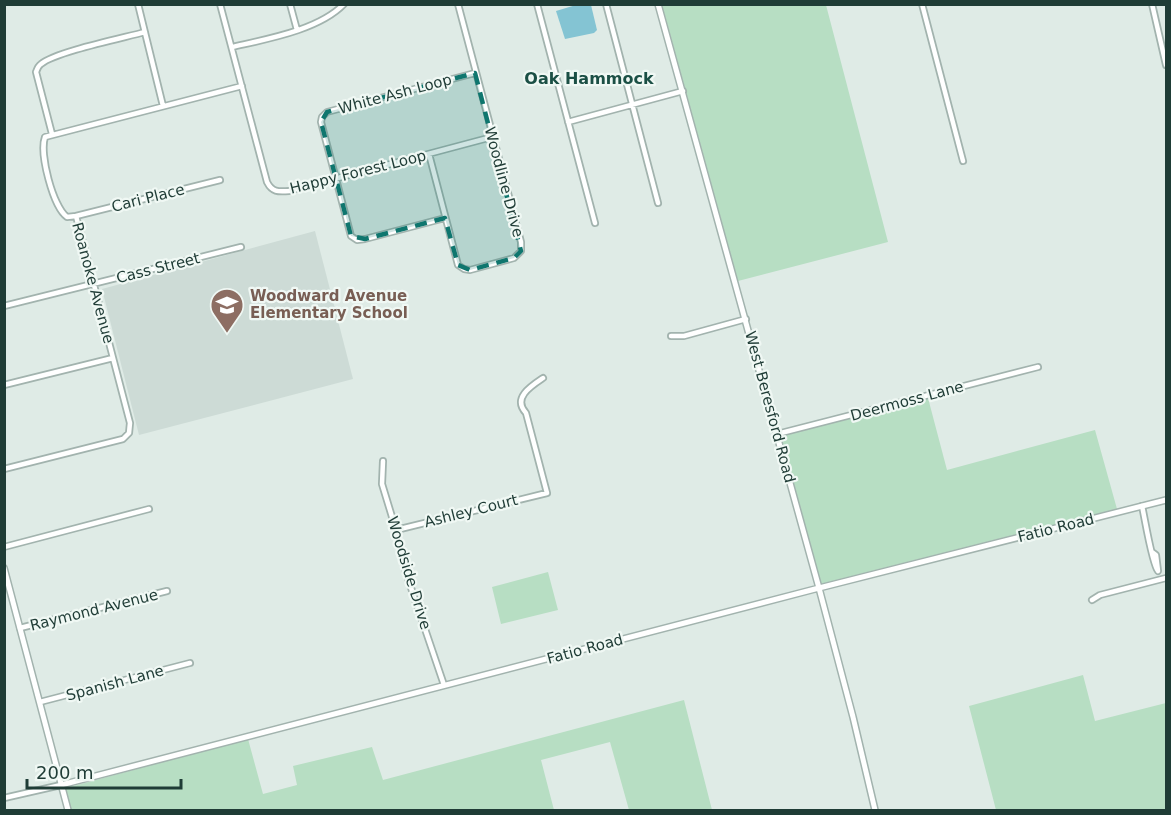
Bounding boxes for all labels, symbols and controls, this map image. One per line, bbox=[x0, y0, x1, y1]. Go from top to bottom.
district label: Oak Hammock bbox=[524, 69, 654, 88]
street label: White Ash Loop bbox=[336, 70, 454, 118]
street label: Woodline Drive bbox=[481, 125, 527, 239]
street label: Happy Forest Loop bbox=[288, 146, 428, 198]
street label: Cari Place bbox=[110, 180, 186, 216]
street label: Roanoke Avenue bbox=[68, 220, 118, 346]
street label: Cass Street bbox=[114, 249, 202, 287]
school or university icon: Woodward Avenue Elementary School bbox=[209, 287, 245, 334]
place label: Woodward Avenue Elementary School bbox=[250, 287, 408, 322]
street label: West Beresford Road bbox=[741, 329, 799, 485]
street label: Deermoss Lane bbox=[848, 377, 966, 425]
street label: Ashley Court bbox=[422, 491, 520, 531]
street label: Fatio Road bbox=[1016, 510, 1096, 546]
street label: Woodside Drive bbox=[383, 514, 435, 632]
street label: Raymond Avenue bbox=[28, 585, 160, 635]
street label: Fatio Road bbox=[545, 630, 625, 668]
street label: Spanish Lane bbox=[64, 661, 166, 705]
scale bar bbox=[27, 752, 182, 790]
text: 200 m bbox=[36, 762, 94, 783]

